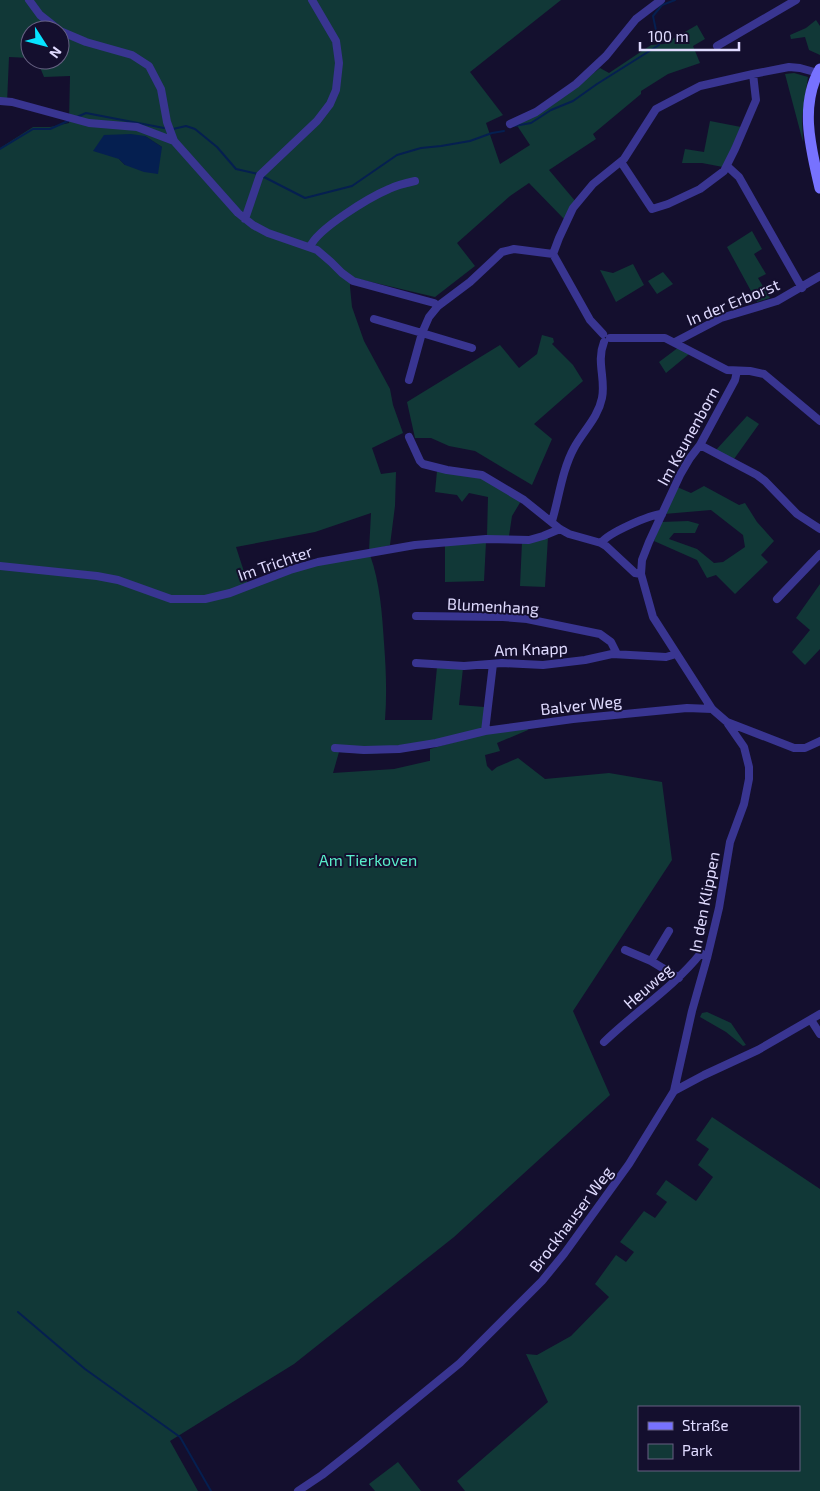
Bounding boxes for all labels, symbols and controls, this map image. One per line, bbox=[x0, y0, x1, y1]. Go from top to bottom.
north arrow bbox=[20, 20, 70, 70]
scale bar bbox=[640, 20, 739, 52]
text: 100 m bbox=[648, 27, 689, 45]
text: N bbox=[46, 44, 66, 62]
street label: In der Erborst bbox=[683, 274, 782, 329]
street label: Im Keunenborn bbox=[653, 383, 722, 488]
street label: Im Trichter bbox=[235, 541, 315, 584]
street label: Blumenhang bbox=[447, 594, 540, 617]
street label: Am Knapp bbox=[494, 638, 568, 659]
street label: Balver Weg bbox=[539, 691, 623, 718]
park label: Am Tierkoven bbox=[319, 850, 417, 869]
street label: In den Klippen bbox=[684, 850, 723, 954]
street label: Heuweg bbox=[619, 959, 676, 1012]
street label: Brockhauser Weg bbox=[525, 1162, 616, 1275]
legend bbox=[638, 1406, 800, 1471]
text: Straße bbox=[682, 1416, 728, 1434]
text: Park bbox=[682, 1441, 713, 1459]

